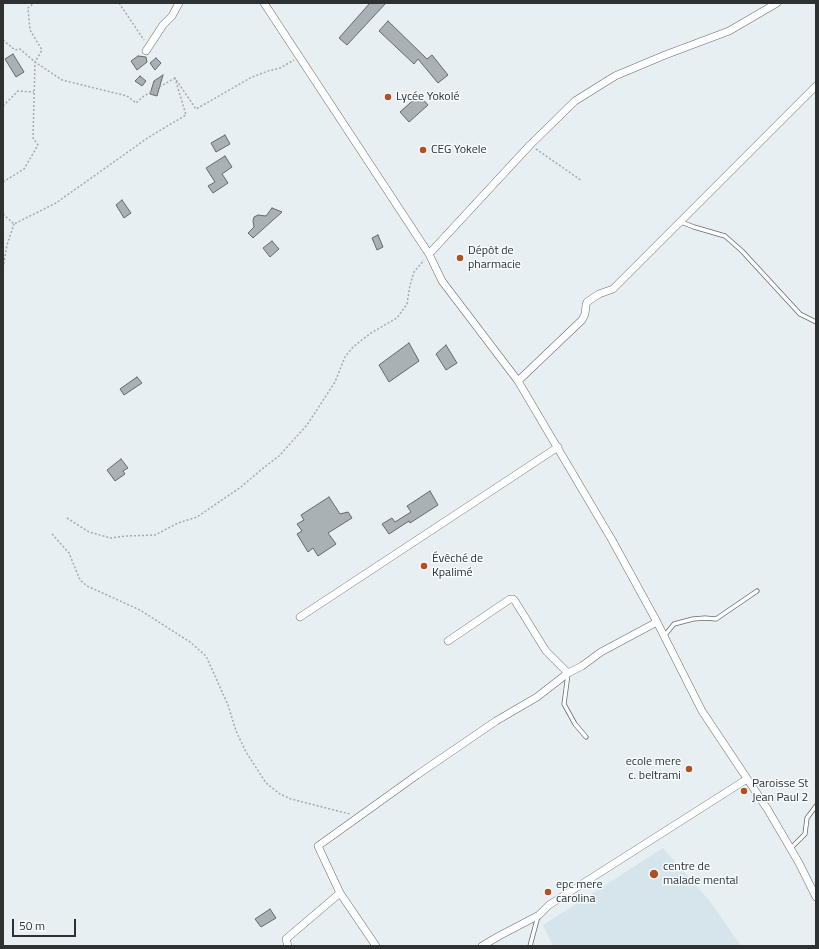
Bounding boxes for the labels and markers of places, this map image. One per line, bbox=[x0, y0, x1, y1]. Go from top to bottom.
place label: Lycée Yokolé bbox=[396, 90, 460, 104]
marker: Lycée Yokolé bbox=[383, 92, 393, 102]
place label: CEG Yokele bbox=[431, 143, 487, 157]
marker: CEG Yokele bbox=[418, 145, 428, 155]
place label: Dépôt de pharmacie bbox=[468, 244, 521, 272]
marker: Dépôt de pharmacie bbox=[455, 253, 465, 263]
place label: Évêché de Kpalimé bbox=[432, 552, 483, 580]
marker: Évêché de Kpalimé bbox=[419, 561, 429, 571]
place label: ecole mere c. beltrami bbox=[626, 755, 681, 783]
marker: ecole mere c. beltrami bbox=[684, 764, 694, 774]
place label: Paroisse St Jean Paul 2 bbox=[752, 777, 809, 805]
marker: Paroisse St Jean Paul 2 bbox=[739, 786, 749, 796]
place label: centre de malade mental bbox=[663, 860, 738, 888]
marker: centre de malade mental bbox=[648, 868, 660, 880]
place label: epc mere carolina bbox=[556, 878, 602, 906]
marker: epc mere carolina bbox=[543, 887, 553, 897]

